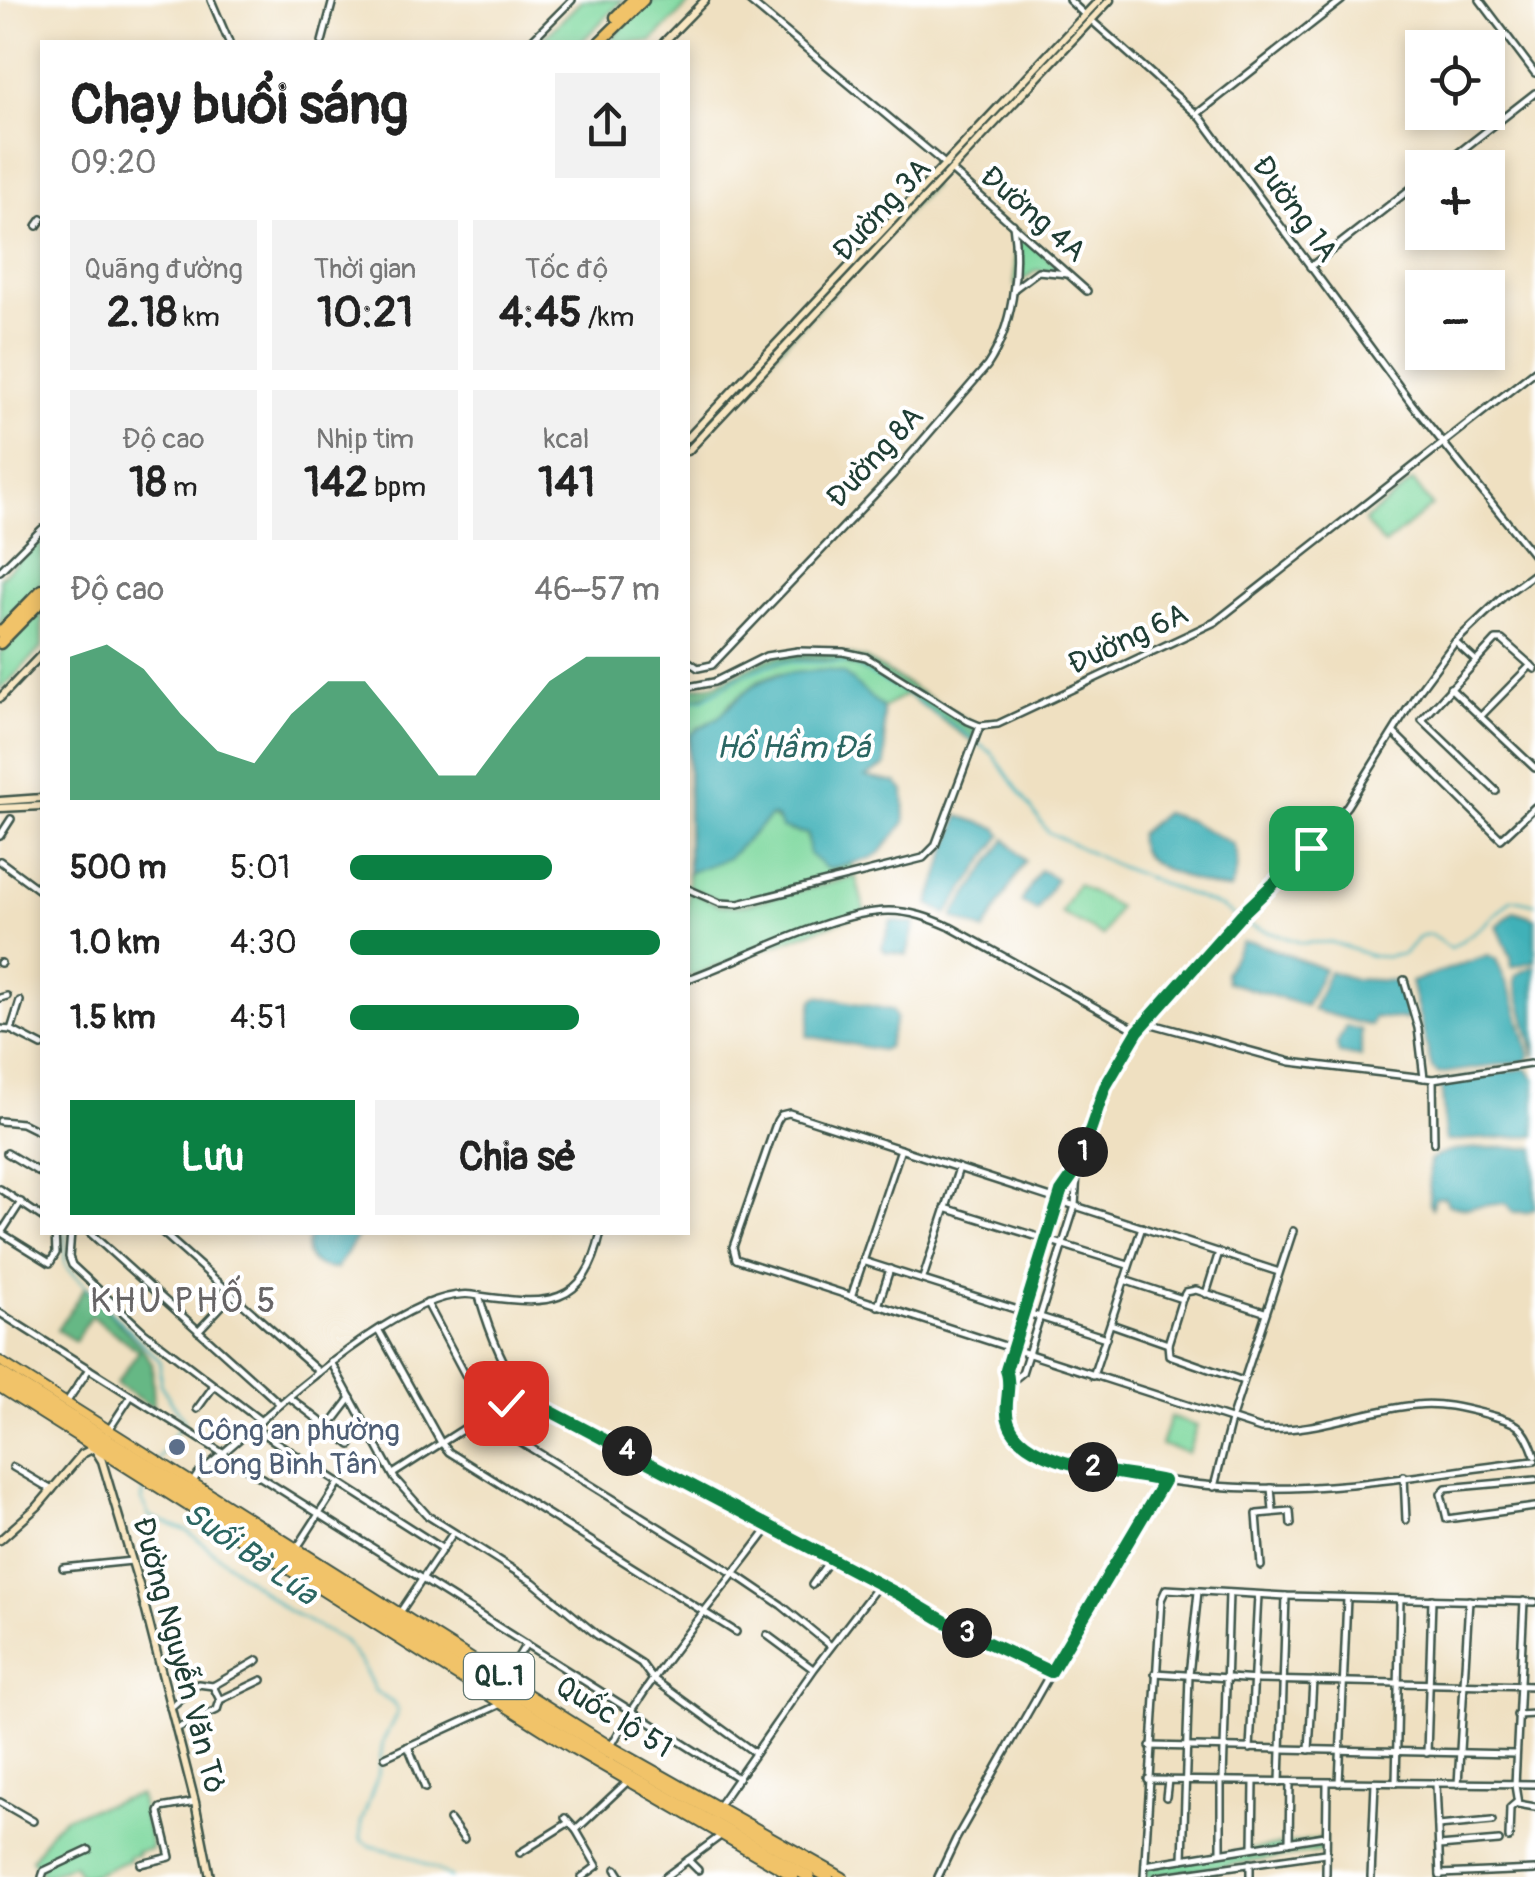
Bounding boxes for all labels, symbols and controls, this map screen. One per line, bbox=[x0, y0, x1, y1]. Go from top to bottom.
map controls bbox=[1405, 30, 1505, 370]
button: locate bbox=[1405, 30, 1505, 130]
text: Chạy buổi sáng bbox=[70, 71, 408, 140]
button: share bbox=[555, 73, 660, 178]
text: 09:20 bbox=[70, 143, 157, 183]
street label: Đường 1A bbox=[1244, 149, 1346, 269]
button: + bbox=[1405, 150, 1505, 250]
street label: Đường 3A bbox=[825, 151, 939, 269]
street label: Đường 4A bbox=[973, 158, 1093, 270]
text: Quãng đường bbox=[84, 252, 243, 287]
text: Thời gian bbox=[314, 252, 416, 287]
text: Tốc độ bbox=[525, 252, 608, 287]
button: − bbox=[1405, 270, 1505, 370]
text: 2.18 bbox=[107, 287, 177, 339]
text: 10:21 bbox=[317, 287, 413, 339]
text: 4:45 bbox=[499, 287, 582, 339]
text: km bbox=[177, 300, 220, 335]
text: /km bbox=[582, 300, 634, 335]
street label: Đường 8A bbox=[819, 398, 931, 516]
text: Độ cao bbox=[122, 422, 205, 457]
text: Nhịp tim bbox=[316, 422, 414, 457]
text: kcal bbox=[544, 422, 589, 457]
text: 18 bbox=[129, 457, 167, 509]
text: 142 bbox=[304, 457, 368, 509]
text: 141 bbox=[538, 457, 595, 509]
text: m bbox=[167, 470, 198, 505]
text: bpm bbox=[368, 470, 426, 505]
text: Độ cao bbox=[70, 570, 164, 610]
text: 46–57 m bbox=[534, 570, 660, 610]
street label: Đường 6A bbox=[1062, 595, 1194, 683]
water label: Hồ Hầm Đá bbox=[716, 727, 872, 768]
pin bbox=[1269, 806, 1354, 891]
icon: arrive bbox=[1284, 821, 1339, 876]
text: 500 m bbox=[70, 848, 166, 888]
text: 5:01 bbox=[230, 848, 290, 888]
text: 1.0 km bbox=[70, 923, 160, 963]
text: 4:30 bbox=[230, 923, 297, 963]
text: 1.5 km bbox=[70, 998, 156, 1038]
text: 4:51 bbox=[230, 998, 287, 1038]
button: Lưu bbox=[70, 1100, 355, 1215]
button: Chia sẻ bbox=[375, 1100, 660, 1215]
pin: 1 bbox=[1058, 1127, 1108, 1177]
text: 1 bbox=[1078, 1134, 1088, 1169]
district label: KHU PHỐ 5 bbox=[90, 1275, 278, 1323]
pin bbox=[464, 1361, 549, 1446]
icon: check bbox=[479, 1376, 534, 1431]
place label: Công an phường Long Bình Tân bbox=[197, 1412, 400, 1483]
pin: 4 bbox=[602, 1426, 652, 1476]
text: 4 bbox=[619, 1433, 635, 1468]
marker: Công an phường Long Bình Tân bbox=[166, 1436, 188, 1458]
pin: 2 bbox=[1068, 1442, 1118, 1492]
text: 2 bbox=[1085, 1449, 1101, 1484]
water label: Suối Bà Lúa bbox=[175, 1493, 326, 1616]
street label: Đường Nguyễn Văn Tỏ bbox=[124, 1513, 234, 1797]
pin: 3 bbox=[942, 1608, 992, 1658]
text: 3 bbox=[959, 1615, 975, 1650]
road number: QL.1 bbox=[464, 1653, 534, 1699]
street label: Quốc lộ 51 bbox=[549, 1668, 679, 1766]

